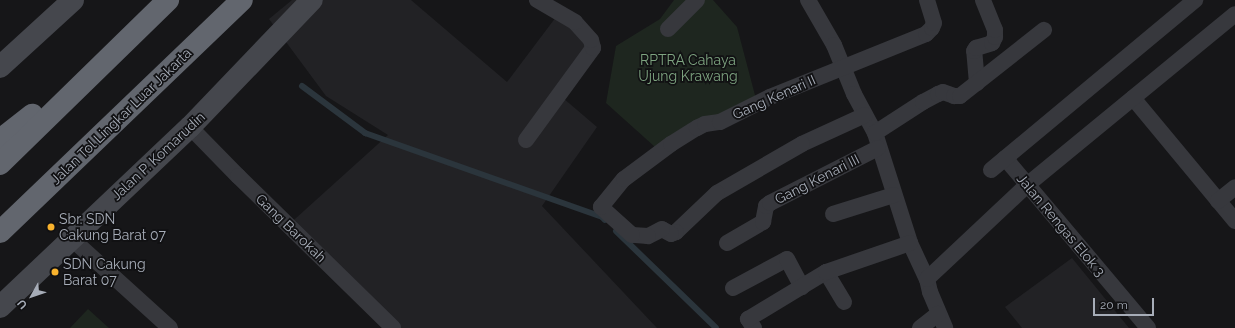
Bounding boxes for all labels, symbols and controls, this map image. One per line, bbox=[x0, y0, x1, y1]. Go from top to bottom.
street label: Jalan Tol Lingkar Luar Jakarta bbox=[47, 44, 195, 188]
park label: RPTRA Cahaya Ujung Krawang bbox=[638, 52, 738, 84]
street label: Gang Kenari II bbox=[730, 71, 818, 123]
street label: Jalan P. Komarudin bbox=[108, 108, 208, 204]
street label: Gang Kenari III bbox=[772, 151, 862, 207]
street label: Jalan Rengas Elok 3 bbox=[1013, 170, 1109, 280]
street label: Gang Barokah bbox=[252, 190, 330, 266]
place label: Sbr. SDN Cakung Barat 07 bbox=[59, 211, 166, 244]
marker: Sbr. SDN Cakung Barat 07 bbox=[46, 222, 56, 232]
place label: SDN Cakung Barat 07 bbox=[63, 256, 146, 288]
marker: SDN Cakung Barat 07 bbox=[50, 267, 60, 277]
north arrow bbox=[12, 276, 52, 316]
scale bar bbox=[1095, 290, 1156, 316]
text: U bbox=[15, 297, 30, 311]
text: 20 m bbox=[1100, 298, 1128, 312]

